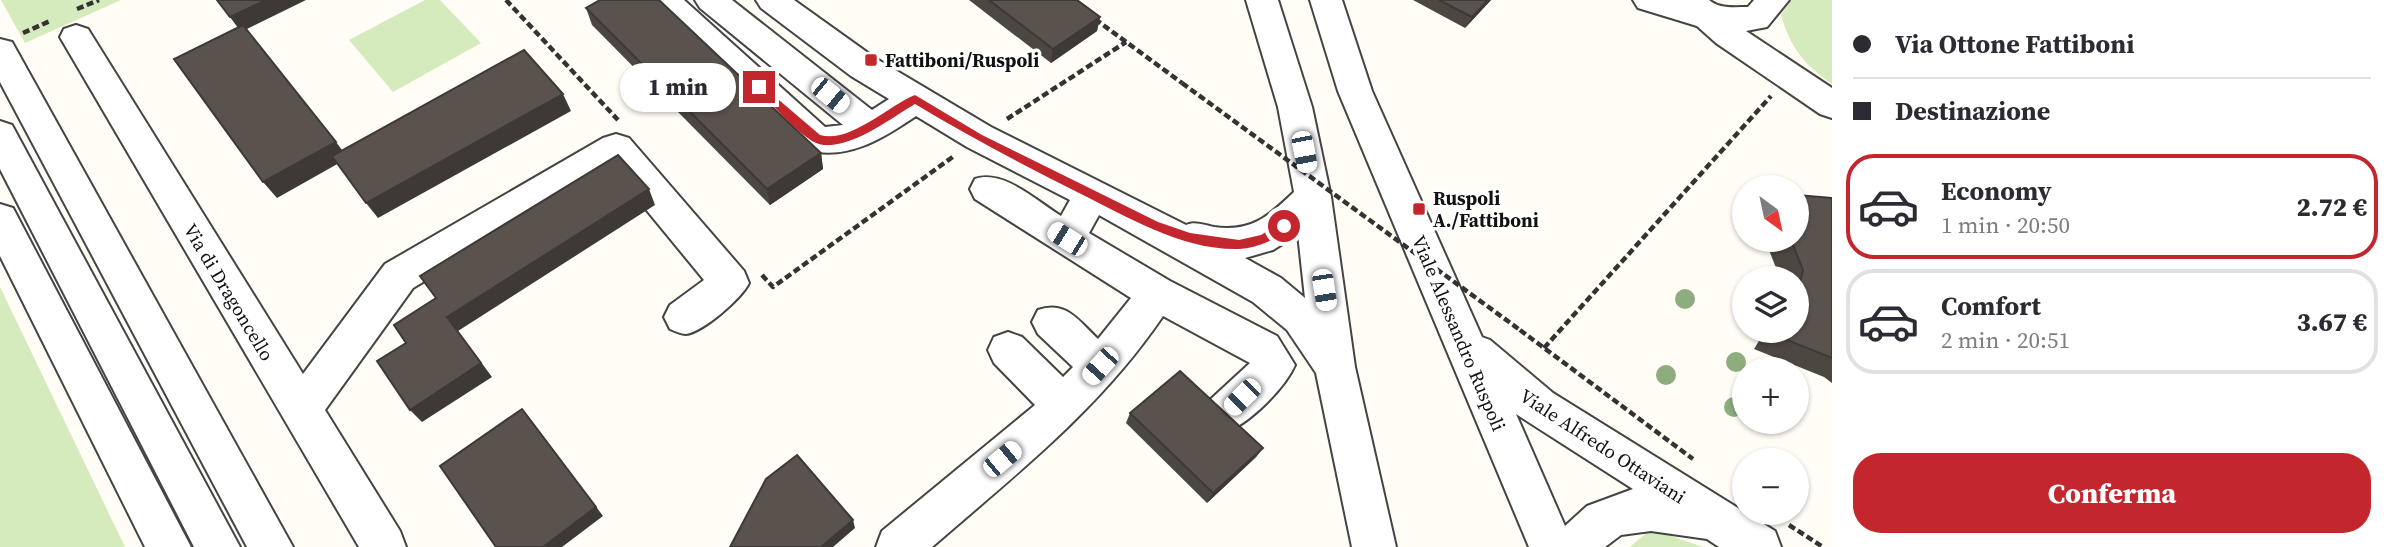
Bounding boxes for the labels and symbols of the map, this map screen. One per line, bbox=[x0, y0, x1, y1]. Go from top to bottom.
place label: Fattiboni/Ruspoli bbox=[885, 47, 1039, 73]
marker: Fattiboni/Ruspoli bbox=[863, 52, 879, 68]
callout: 1 min bbox=[619, 62, 734, 112]
route end bbox=[743, 71, 775, 103]
car bbox=[808, 74, 853, 116]
car bbox=[1290, 129, 1319, 175]
north arrow bbox=[1732, 175, 1810, 252]
place label: Ruspoli A./Fattiboni bbox=[1433, 185, 1539, 233]
marker: Ruspoli A./Fattiboni bbox=[1411, 201, 1427, 217]
route start bbox=[1268, 210, 1300, 242]
street label: Via di Dragoncello bbox=[178, 219, 280, 365]
car bbox=[1044, 219, 1091, 259]
street label: Viale Alessandro Ruspoli bbox=[1406, 231, 1512, 435]
car bbox=[1311, 268, 1338, 312]
car bbox=[1079, 343, 1122, 389]
car bbox=[1220, 375, 1265, 419]
street label: Viale Alfredo Ottaviani bbox=[1515, 383, 1691, 510]
car bbox=[980, 437, 1025, 481]

